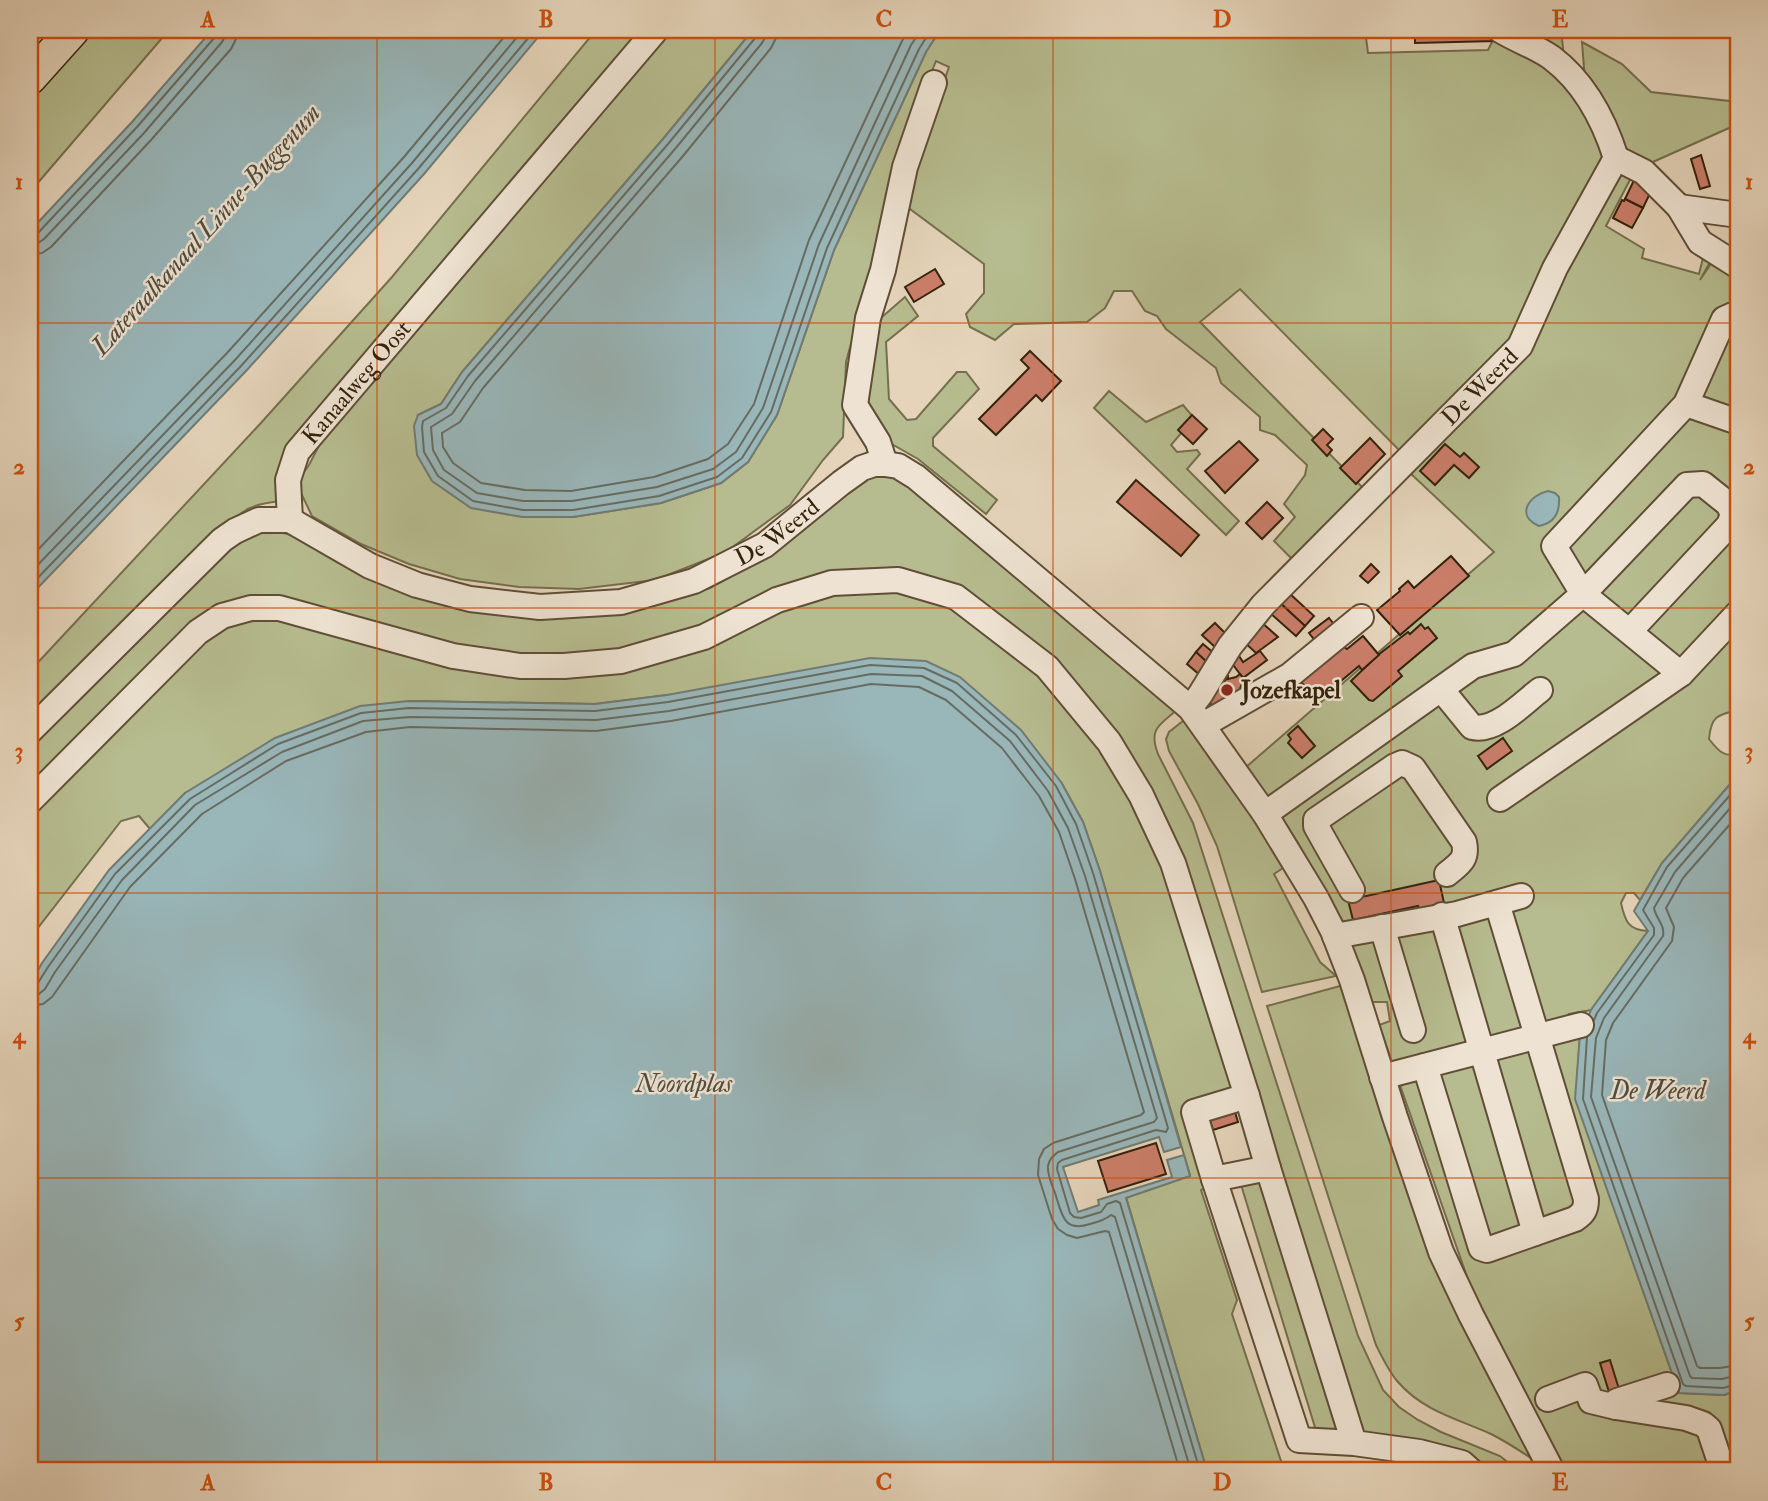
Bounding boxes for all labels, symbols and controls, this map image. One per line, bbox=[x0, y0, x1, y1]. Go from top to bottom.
text: A bbox=[200, 5, 216, 34]
text: B bbox=[538, 5, 554, 34]
text: C bbox=[876, 5, 892, 34]
text: D bbox=[1213, 5, 1231, 34]
text: E bbox=[1552, 5, 1569, 34]
water label: Lateraalkanaal Linne-Buggenum bbox=[84, 98, 327, 363]
text: 1 bbox=[15, 167, 23, 196]
text: 1 bbox=[1745, 167, 1753, 196]
street label: Kanaalweg Oost bbox=[295, 314, 418, 451]
street label: De Weerd bbox=[1434, 341, 1525, 432]
text: 2 bbox=[13, 452, 25, 481]
text: 2 bbox=[1743, 452, 1755, 481]
street label: De Weerd bbox=[730, 491, 826, 573]
place label: Jozefkapel bbox=[1240, 675, 1342, 706]
marker: Jozefkapel bbox=[1219, 682, 1235, 698]
text: 3 bbox=[15, 736, 23, 765]
text: 3 bbox=[1745, 736, 1753, 765]
text: 4 bbox=[12, 1021, 27, 1050]
text: 4 bbox=[1742, 1021, 1757, 1050]
water label: Noordplas bbox=[634, 1068, 733, 1100]
water label: De Weerd bbox=[1609, 1075, 1708, 1107]
text: 5 bbox=[14, 1306, 25, 1335]
text: 5 bbox=[1744, 1306, 1755, 1335]
text: A bbox=[200, 1468, 216, 1497]
text: B bbox=[538, 1468, 554, 1497]
text: C bbox=[876, 1468, 892, 1497]
text: D bbox=[1213, 1468, 1231, 1497]
text: E bbox=[1552, 1468, 1569, 1497]

